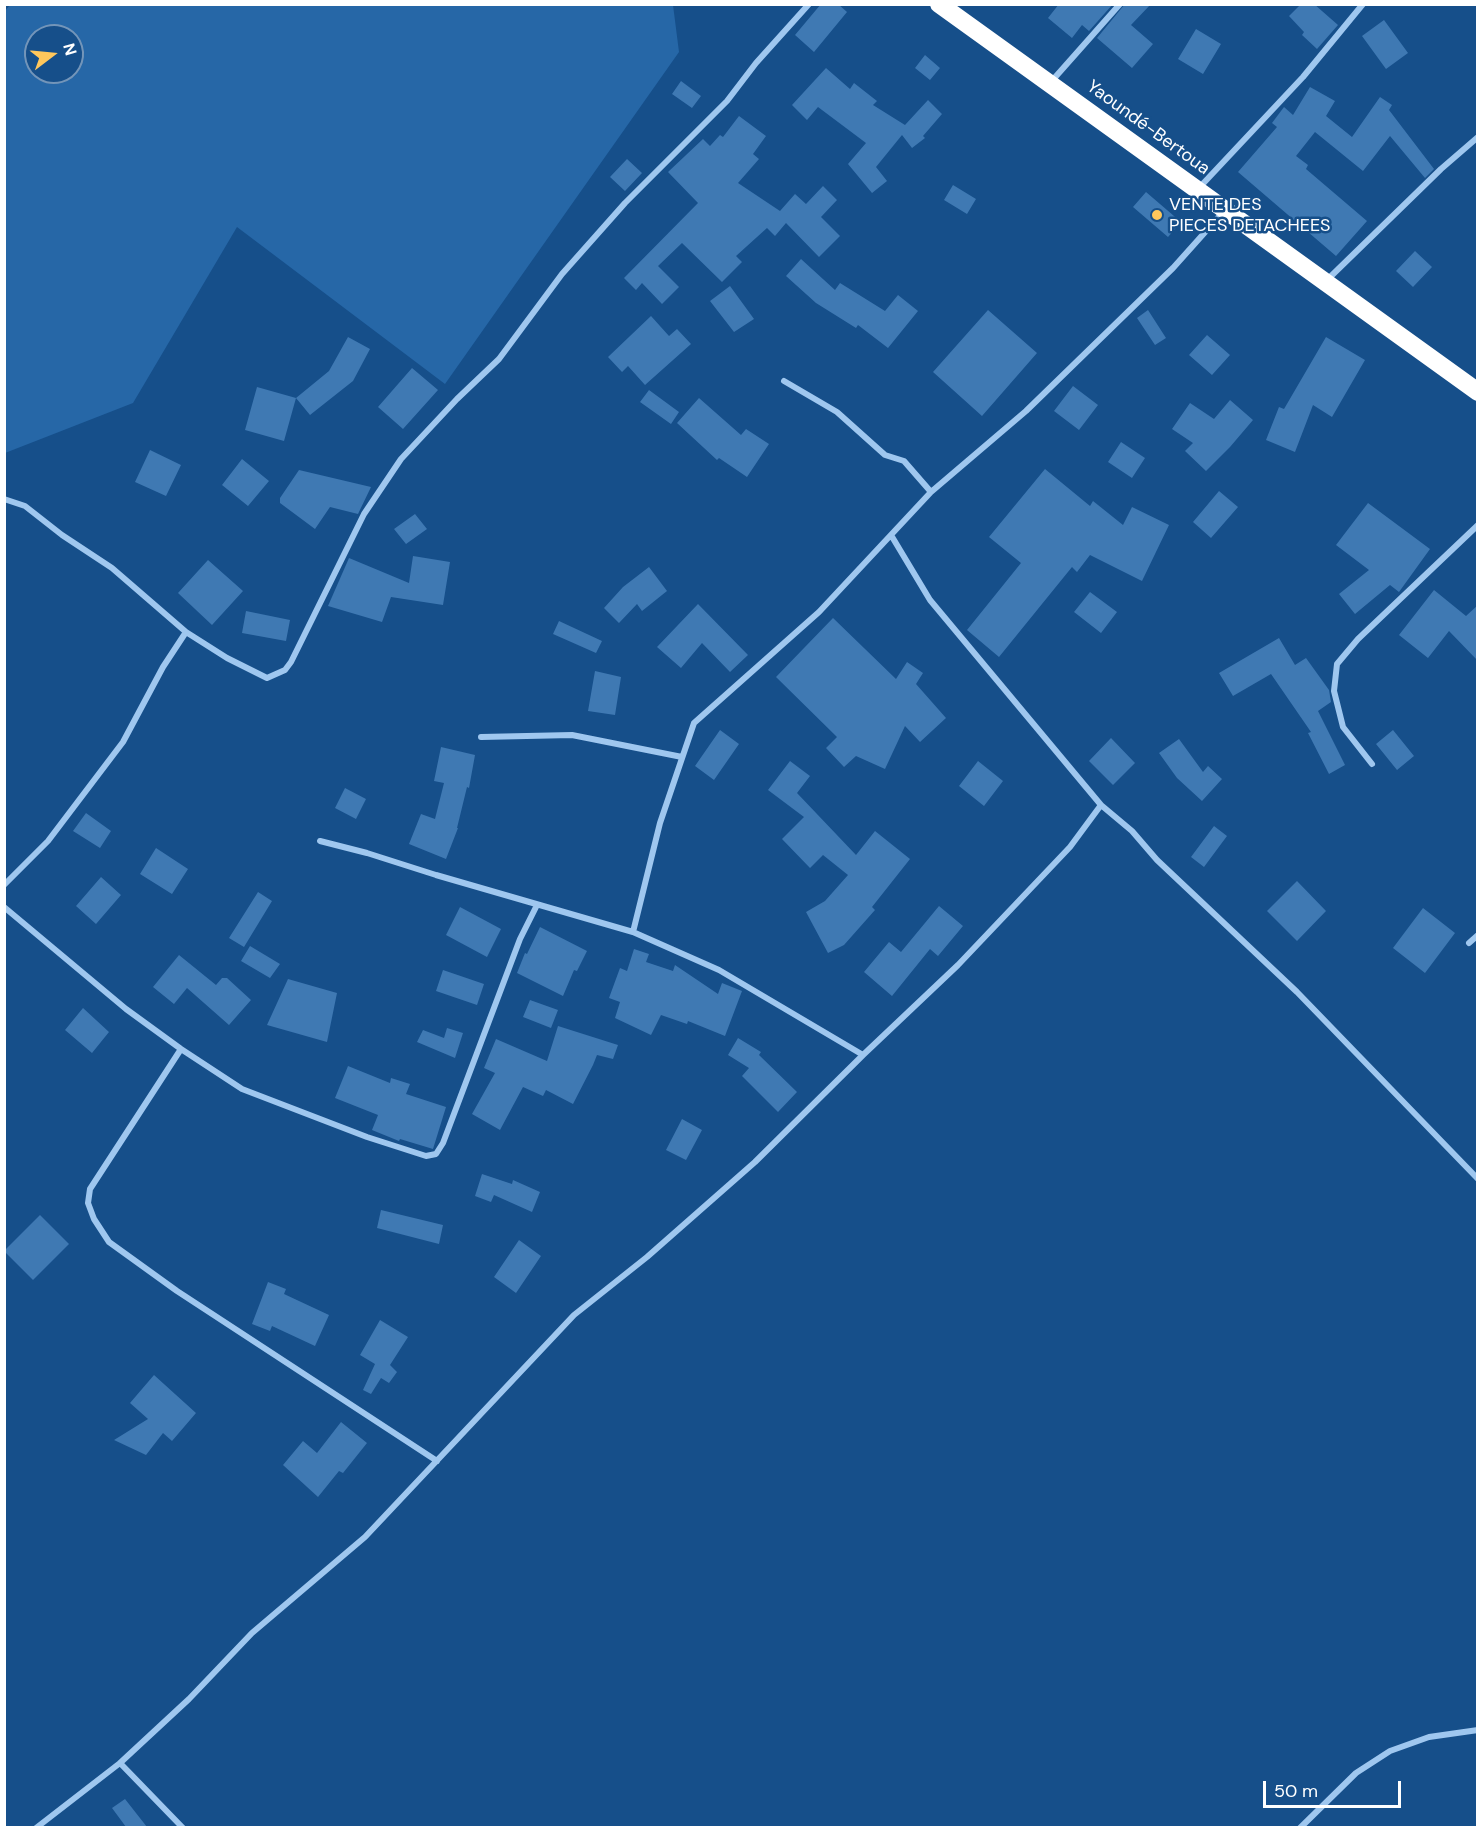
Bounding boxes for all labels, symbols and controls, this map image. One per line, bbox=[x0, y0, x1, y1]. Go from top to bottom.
north arrow bbox=[24, 24, 84, 84]
text: N bbox=[58, 41, 82, 58]
street label: Yaoundé-Bertoua bbox=[1082, 76, 1214, 180]
place label: VENTE DES PIECES DETACHEES bbox=[1169, 194, 1331, 236]
marker: VENTE DES PIECES DETACHEES bbox=[1150, 208, 1164, 222]
scale bar bbox=[1266, 1769, 1404, 1807]
text: 50 m bbox=[1274, 1779, 1318, 1803]

